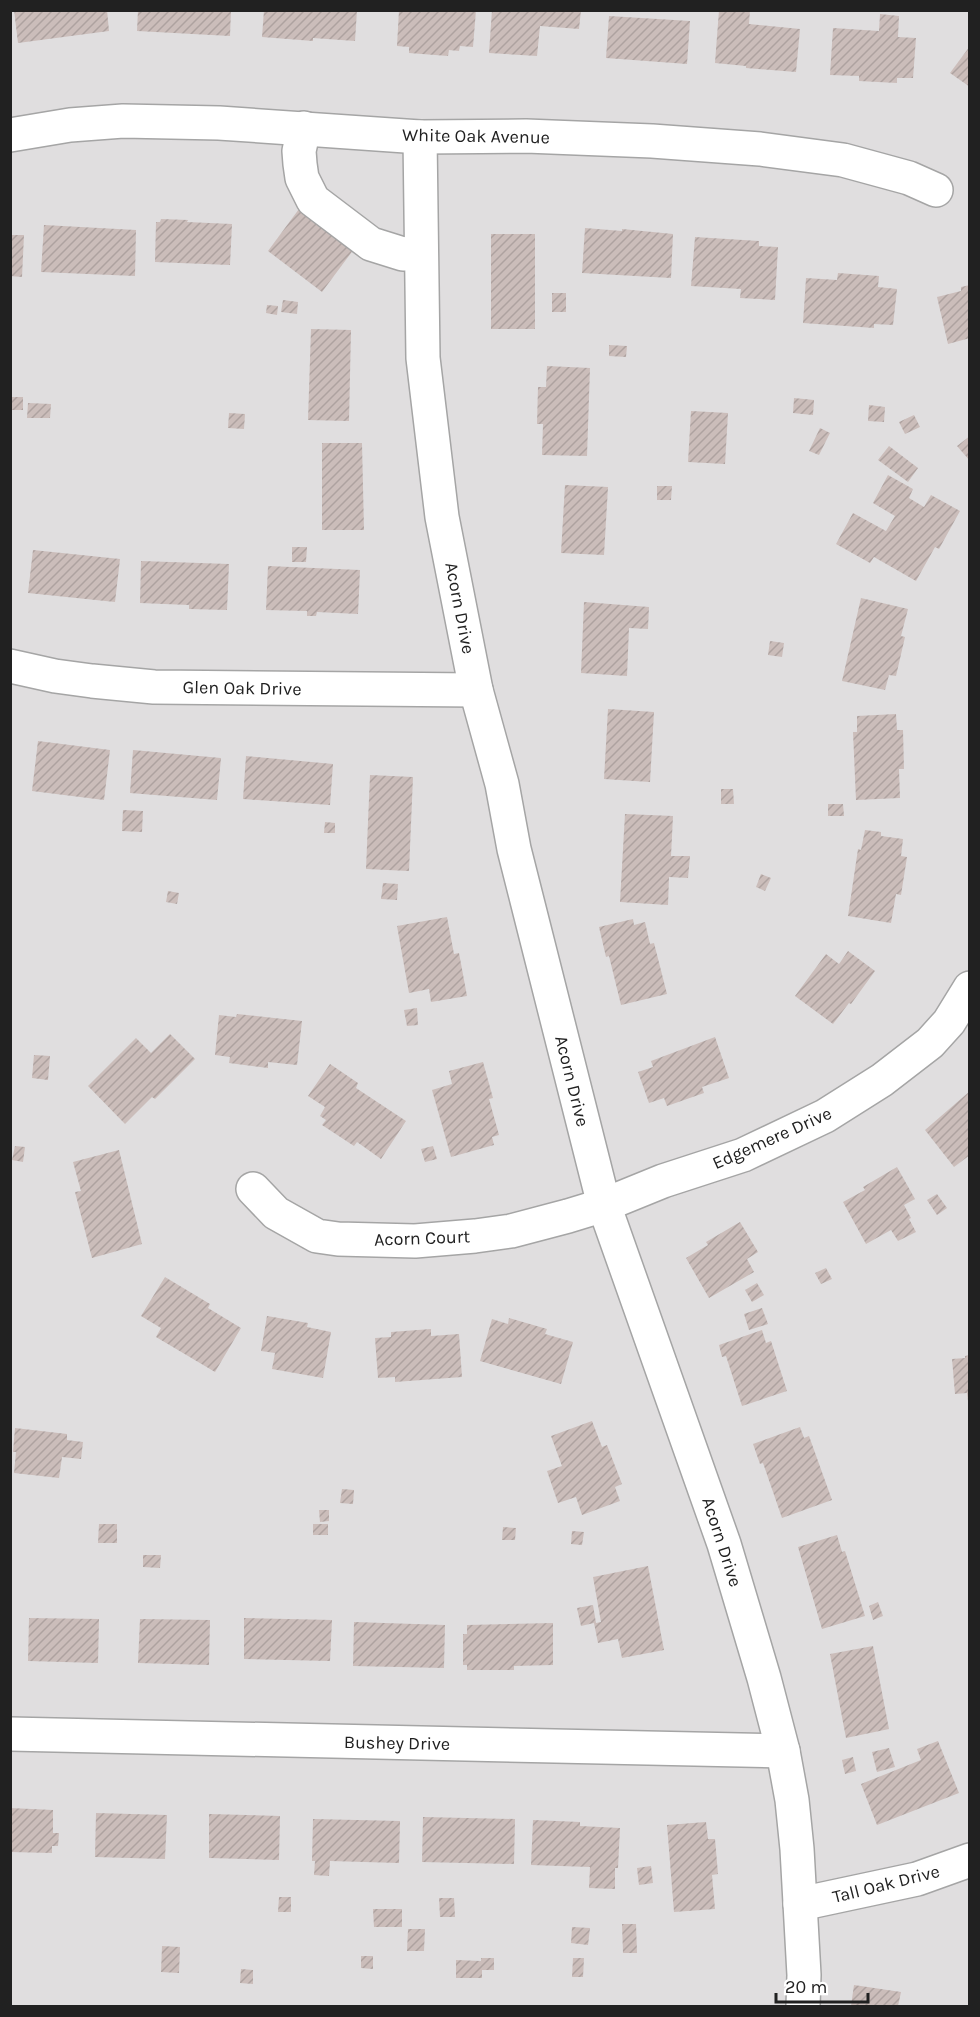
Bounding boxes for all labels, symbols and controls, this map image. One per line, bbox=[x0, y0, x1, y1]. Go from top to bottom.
street label: White Oak Avenue bbox=[402, 124, 550, 148]
street label: Acorn Drive bbox=[440, 560, 480, 656]
street label: Glen Oak Drive bbox=[182, 676, 302, 700]
street label: Acorn Drive bbox=[550, 1033, 594, 1129]
street label: Edgemere Drive bbox=[709, 1102, 835, 1174]
street label: Acorn Court bbox=[374, 1225, 471, 1251]
street label: Acorn Drive bbox=[697, 1494, 747, 1590]
street label: Bushey Drive bbox=[344, 1731, 450, 1755]
street label: Tall Oak Drive bbox=[830, 1860, 942, 1908]
scale bar bbox=[776, 1966, 868, 2004]
text: 20 m bbox=[785, 1976, 827, 1998]

